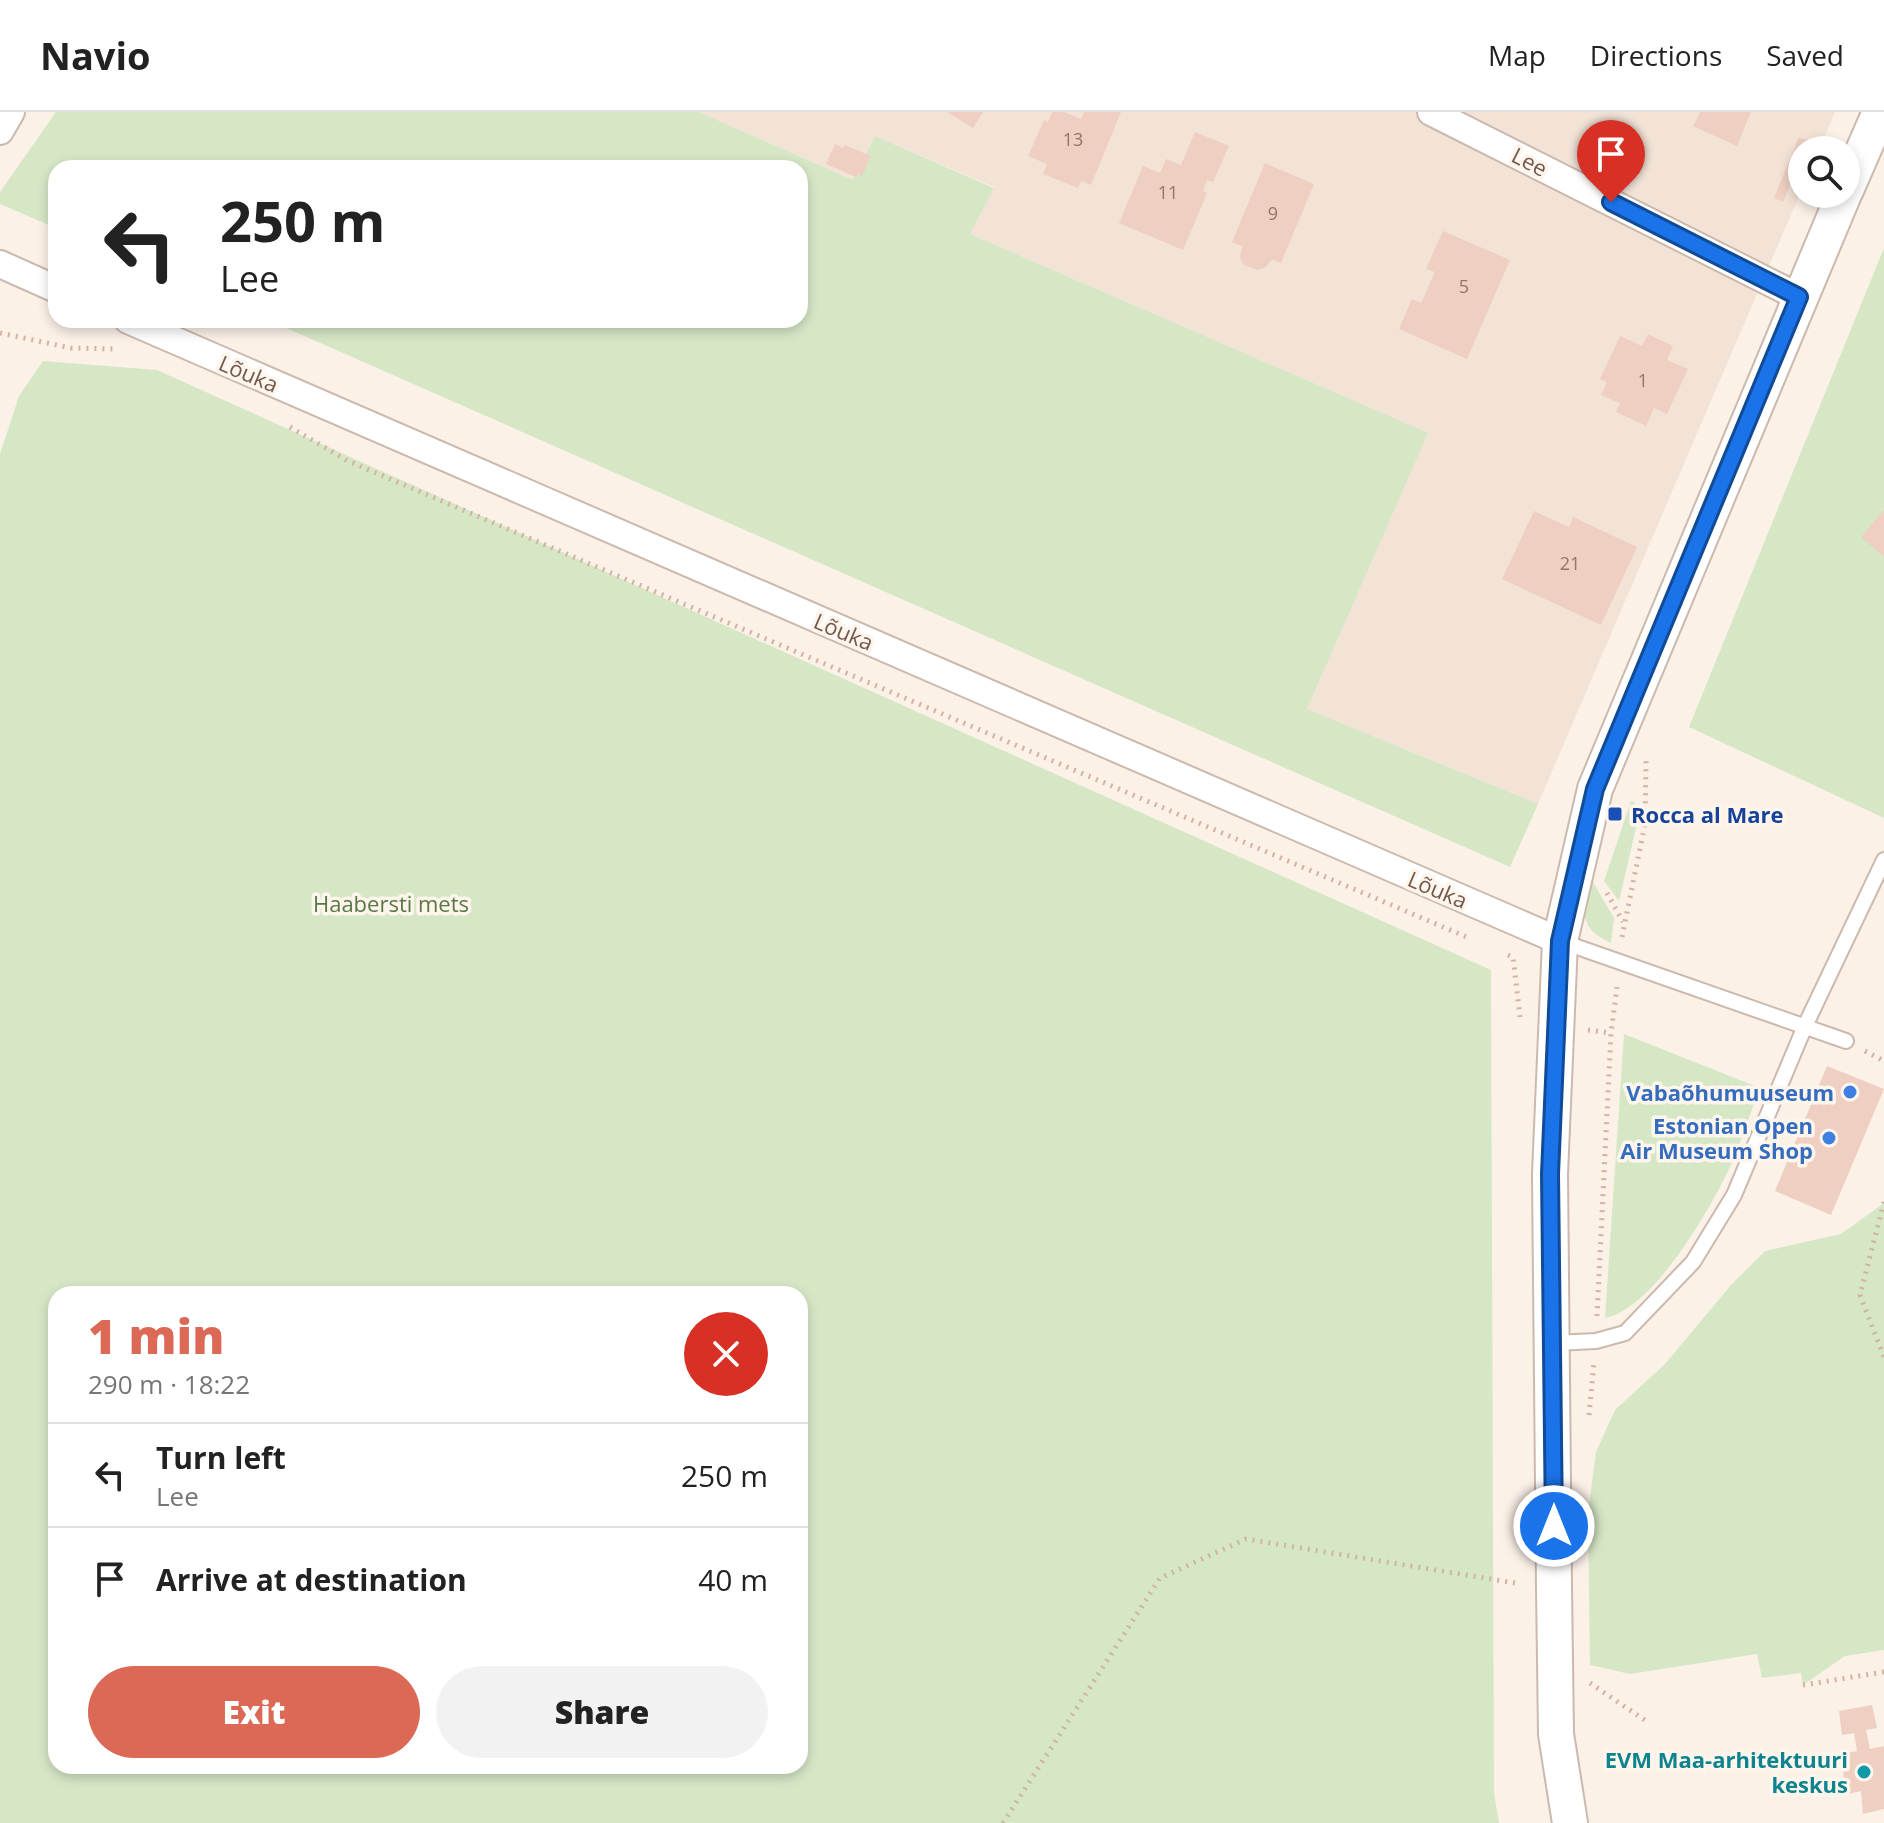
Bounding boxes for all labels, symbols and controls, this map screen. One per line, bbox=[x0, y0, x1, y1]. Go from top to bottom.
text: Navio bbox=[40, 29, 151, 81]
text: Map bbox=[1488, 36, 1546, 74]
text: Directions bbox=[1590, 36, 1722, 74]
text: Saved bbox=[1766, 36, 1844, 74]
pin bbox=[1577, 120, 1645, 202]
house number: 13 bbox=[1063, 127, 1083, 151]
icon: arrive bbox=[1589, 132, 1633, 176]
map controls bbox=[1788, 136, 1860, 208]
button: search bbox=[1788, 136, 1860, 208]
street label: Lee bbox=[1507, 139, 1553, 183]
house number: 11 bbox=[1158, 180, 1178, 204]
text: 250 m bbox=[220, 182, 386, 258]
icon: left bbox=[88, 192, 192, 296]
house number: 9 bbox=[1268, 201, 1278, 225]
text: Lee bbox=[220, 254, 279, 303]
house number: 5 bbox=[1459, 274, 1469, 298]
street label: Lõuka bbox=[215, 347, 283, 399]
house number: 1 bbox=[1638, 368, 1648, 392]
house number: 21 bbox=[1560, 551, 1580, 575]
street label: Lõuka bbox=[810, 605, 878, 657]
place label: Rocca al Mare bbox=[1631, 799, 1784, 829]
marker: Rocca al Mare bbox=[1606, 805, 1624, 823]
street label: Lõuka bbox=[1404, 863, 1472, 915]
park label: Haabersti mets bbox=[313, 888, 469, 918]
place label: Vabaõhumuuseum bbox=[1626, 1077, 1834, 1107]
marker: Vabaõhumuuseum bbox=[1841, 1083, 1859, 1101]
place label: Estonian Open Air Museum Shop bbox=[1620, 1110, 1813, 1165]
marker: Estonian Open Air Museum Shop bbox=[1820, 1129, 1838, 1147]
text: 1 min bbox=[88, 1303, 224, 1368]
button: close bbox=[684, 1312, 768, 1396]
text: 290 m · 18:22 bbox=[88, 1366, 250, 1402]
text: Turn left bbox=[156, 1437, 286, 1478]
icon: left bbox=[88, 1453, 132, 1497]
text: 250 m bbox=[681, 1455, 768, 1496]
text: Lee bbox=[156, 1478, 199, 1514]
position arrow bbox=[1512, 1484, 1596, 1568]
icon: arrive bbox=[88, 1557, 132, 1601]
text: Arrive at destination bbox=[156, 1559, 467, 1600]
text: 40 m bbox=[698, 1559, 768, 1600]
button: Exit bbox=[88, 1666, 420, 1758]
button: Share bbox=[436, 1666, 768, 1758]
place label: EVM Maa-arhitektuuri keskus bbox=[1605, 1744, 1848, 1799]
marker: EVM Maa-arhitektuuri keskus bbox=[1855, 1763, 1873, 1781]

